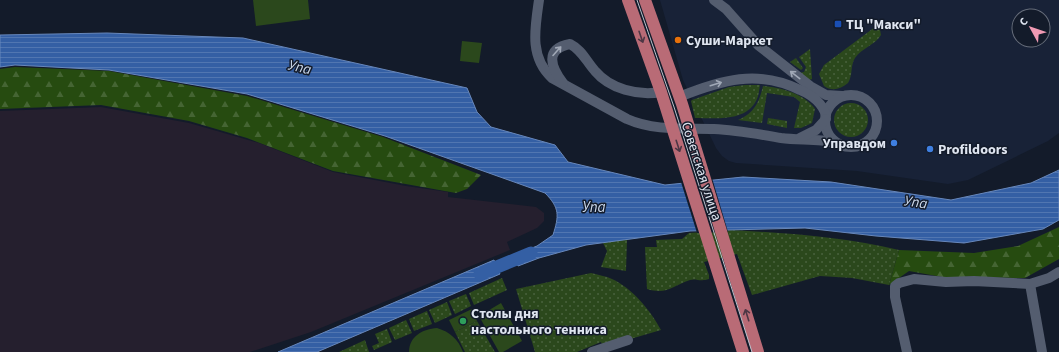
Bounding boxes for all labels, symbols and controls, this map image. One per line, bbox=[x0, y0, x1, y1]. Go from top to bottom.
north arrow bbox=[1011, 8, 1051, 48]
text: С bbox=[1016, 14, 1032, 29]
place label: ТЦ "Макси" bbox=[846, 15, 921, 35]
marker: ТЦ "Макси" bbox=[833, 19, 843, 29]
one-way arrow bbox=[638, 30, 646, 42]
place label: Суши-Маркет bbox=[686, 31, 773, 51]
marker: Суши-Маркет bbox=[673, 35, 683, 45]
one-way arrow bbox=[553, 46, 562, 56]
water label: Упа bbox=[286, 55, 314, 80]
one-way arrow bbox=[790, 71, 801, 79]
one-way arrow bbox=[709, 80, 722, 87]
street label: Советская улица bbox=[676, 119, 726, 223]
place label: Управдом bbox=[823, 134, 886, 154]
marker: Управдом bbox=[889, 138, 899, 148]
one-way arrow bbox=[675, 140, 682, 153]
place label: Profildoors bbox=[938, 140, 1007, 160]
marker: Profildoors bbox=[925, 144, 935, 154]
water label: Упа bbox=[903, 190, 929, 215]
water label: Упа bbox=[582, 197, 606, 218]
place label: Cтолы дня настольного тенниса bbox=[471, 304, 607, 340]
one-way arrow bbox=[743, 308, 750, 321]
marker: Cтолы дня настольного тенниса bbox=[458, 316, 468, 326]

